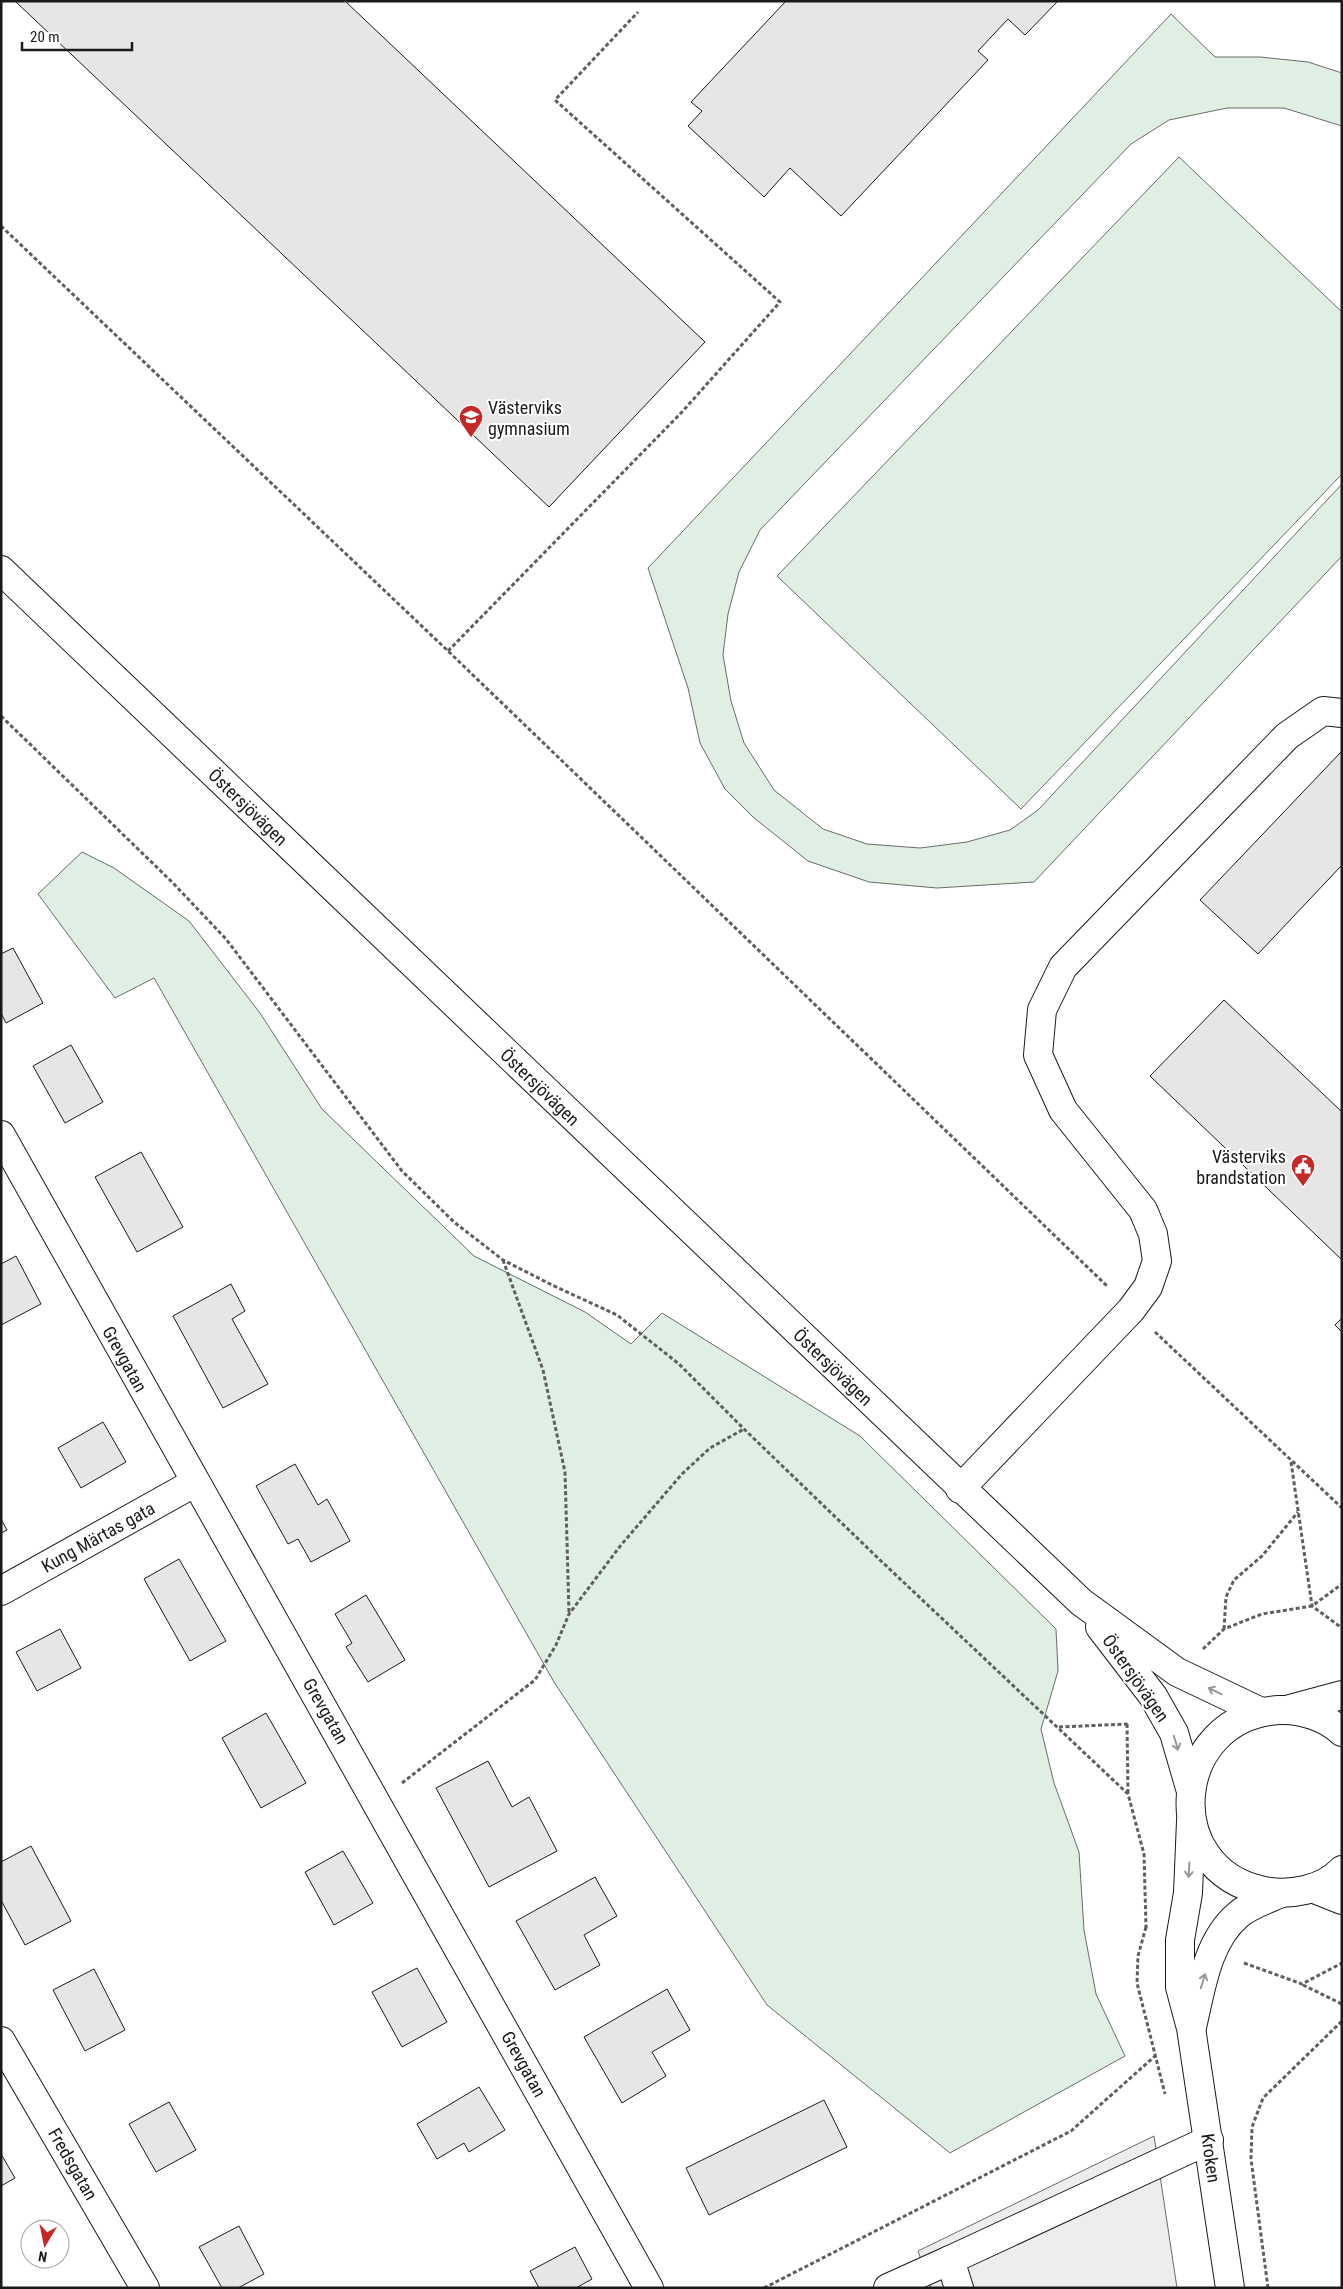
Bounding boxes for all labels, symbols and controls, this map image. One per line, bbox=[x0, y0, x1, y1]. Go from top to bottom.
scale bar bbox=[22, 20, 132, 52]
text: 20 m bbox=[30, 28, 60, 46]
place label: Västerviks gymnasium bbox=[488, 397, 570, 439]
school or university icon: Västerviks gymnasium bbox=[458, 404, 484, 438]
street label: Östersjövägen bbox=[204, 764, 292, 850]
street label: Östersjövägen bbox=[496, 1044, 584, 1130]
place label: Västerviks brandstation bbox=[1196, 1146, 1286, 1188]
public building icon: Västerviks brandstation bbox=[1290, 1153, 1316, 1187]
street label: Grevgatan bbox=[98, 1322, 152, 1396]
street label: Östersjövägen bbox=[789, 1324, 877, 1410]
street label: Kung Märtas gata bbox=[38, 1497, 158, 1577]
street label: Östersjövägen bbox=[1098, 1630, 1174, 1726]
street label: Grevgatan bbox=[299, 1675, 353, 1747]
one-way arrow bbox=[1208, 1686, 1223, 1695]
one-way arrow bbox=[1172, 1735, 1182, 1751]
one-way arrow bbox=[1185, 1862, 1194, 1878]
one-way arrow bbox=[1199, 1973, 1209, 1989]
street label: Grevgatan bbox=[497, 2027, 551, 2101]
street label: Fredsgatan bbox=[44, 2124, 102, 2204]
street label: Kroken bbox=[1197, 2132, 1225, 2184]
north arrow bbox=[20, 2219, 70, 2269]
text: N bbox=[37, 2248, 48, 2265]

